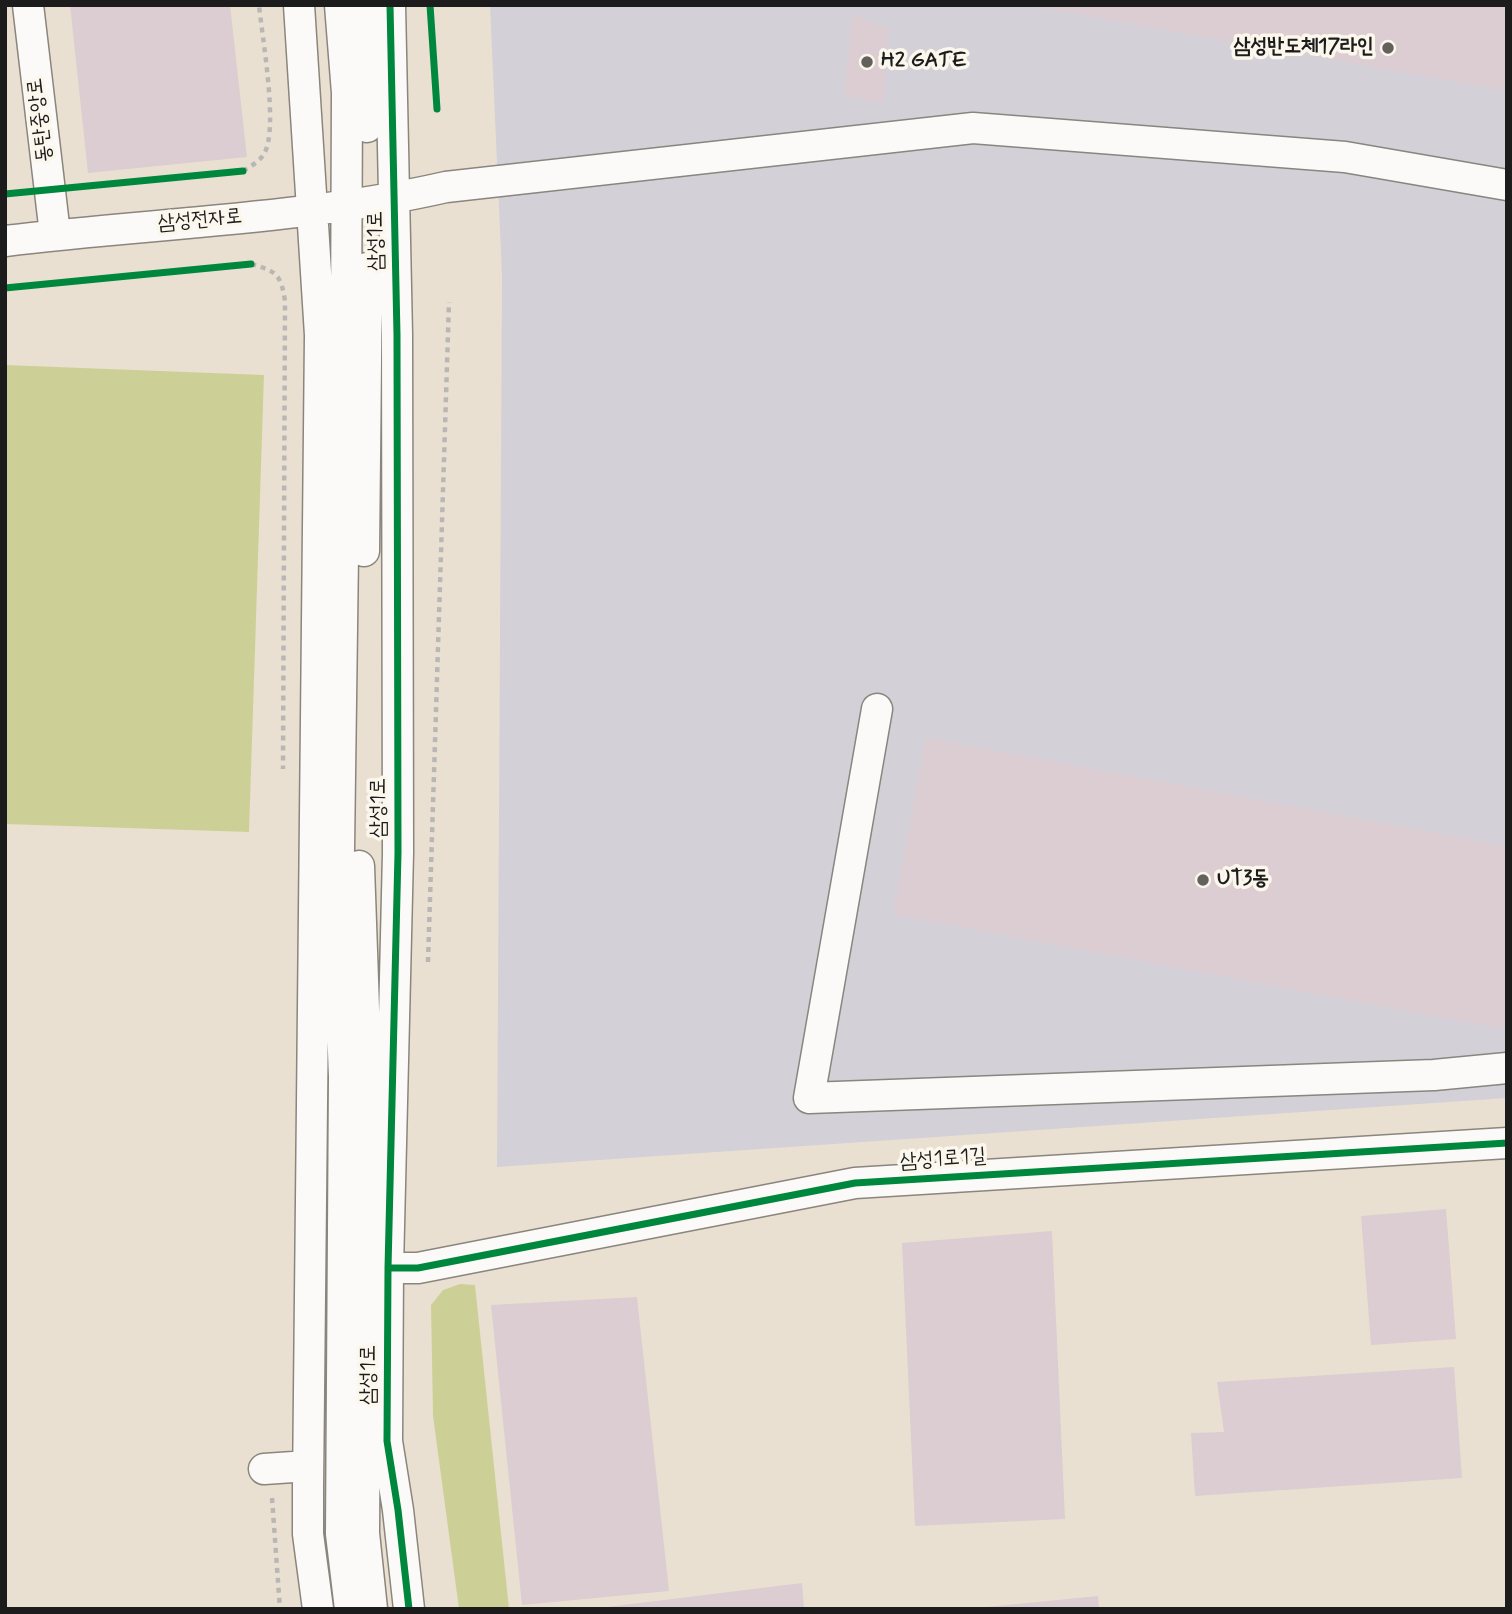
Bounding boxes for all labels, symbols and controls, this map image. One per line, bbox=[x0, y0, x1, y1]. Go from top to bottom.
place label: 삼성반도체17라인 bbox=[1234, 35, 1374, 61]
marker: 삼성반도체17라인 bbox=[1380, 40, 1396, 56]
place label: H2 GATE bbox=[881, 49, 967, 75]
marker: H2 GATE bbox=[859, 54, 875, 70]
street label: 동탄중앙로 bbox=[23, 77, 59, 163]
street label: 삼성전자로 bbox=[157, 205, 243, 237]
street label: 삼성1로 bbox=[364, 211, 390, 271]
street label: 삼성1로 bbox=[367, 778, 393, 838]
place label: UT3동 bbox=[1217, 867, 1269, 893]
marker: UT3동 bbox=[1195, 872, 1211, 888]
street label: 삼성1로1길 bbox=[899, 1144, 987, 1176]
street label: 삼성1로 bbox=[357, 1345, 383, 1405]

